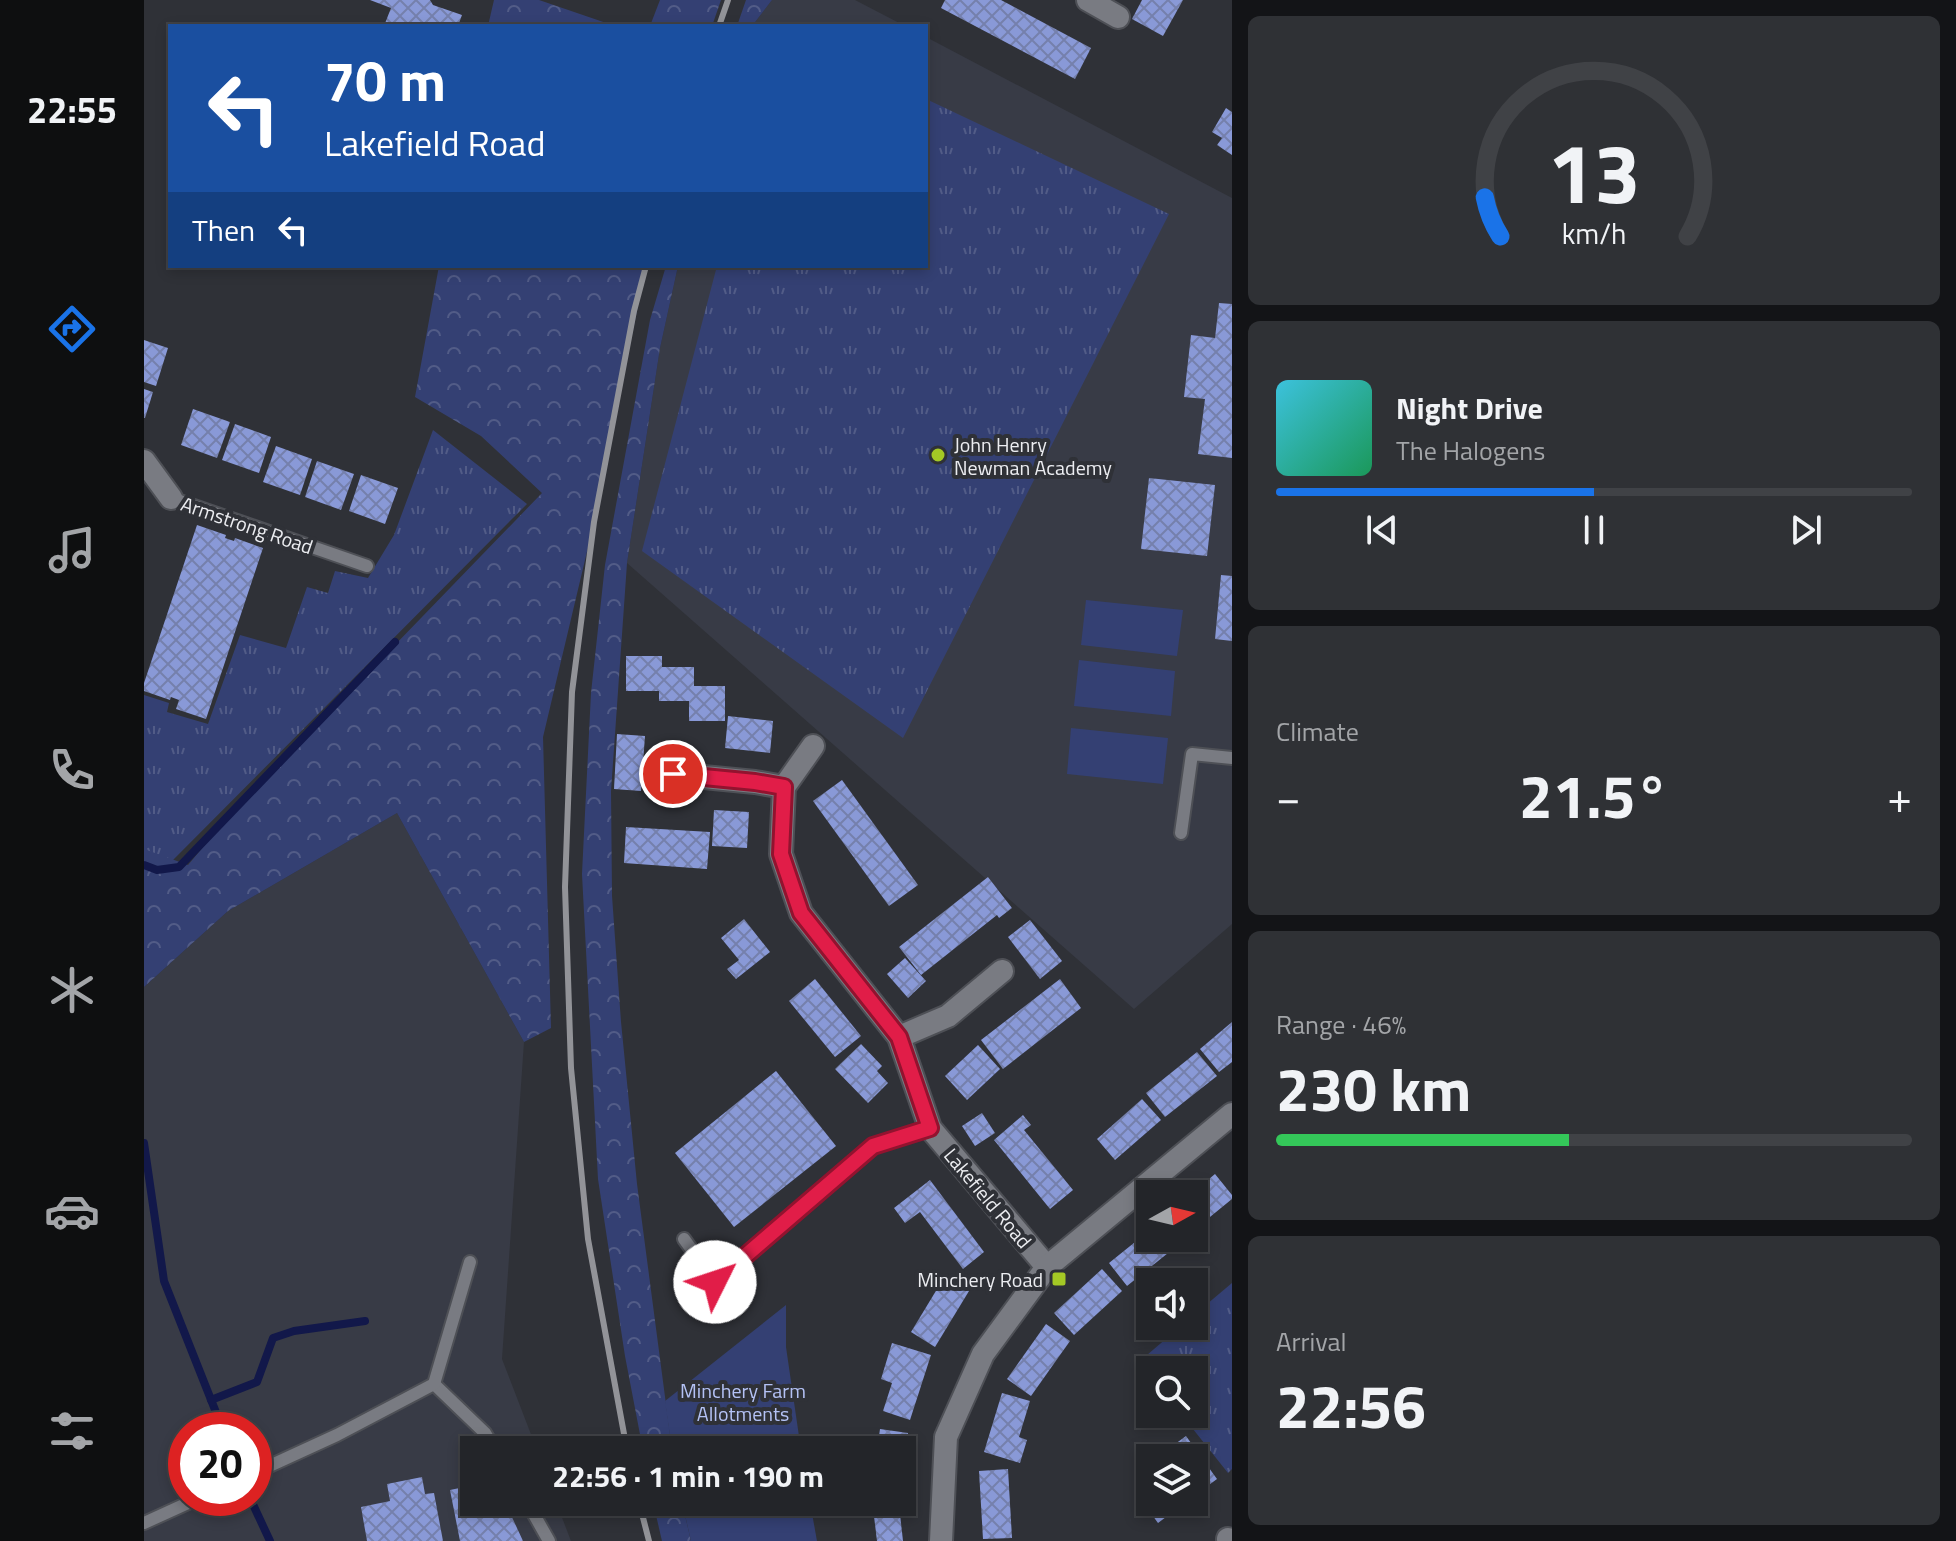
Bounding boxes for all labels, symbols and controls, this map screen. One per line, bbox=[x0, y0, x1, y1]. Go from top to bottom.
text: 70 m bbox=[324, 38, 446, 123]
icon: left bbox=[192, 56, 296, 160]
text: 22:55 bbox=[27, 82, 117, 137]
text: 13 bbox=[1547, 108, 1641, 234]
text: Lakefield Road bbox=[324, 115, 545, 170]
text: Then bbox=[192, 207, 255, 253]
icon: left bbox=[271, 208, 315, 252]
text: km/h bbox=[1562, 212, 1626, 255]
icon: directions bbox=[44, 301, 100, 357]
text: Night Drive bbox=[1396, 385, 1543, 431]
place label: John Henry Newman Academy bbox=[954, 429, 1112, 483]
text: The Halogens bbox=[1396, 431, 1545, 470]
marker: John Henry Newman Academy bbox=[929, 446, 947, 464]
street label: Armstrong Road bbox=[177, 488, 317, 562]
icon: previous bbox=[1360, 508, 1404, 552]
icon: pause bbox=[1572, 508, 1616, 552]
icon: next bbox=[1784, 508, 1828, 552]
icon: music bbox=[44, 522, 100, 578]
text: Climate bbox=[1276, 712, 1359, 751]
pin bbox=[639, 740, 707, 808]
icon: phone bbox=[44, 742, 100, 798]
text: 21.5° bbox=[1519, 750, 1669, 841]
icon: arrive bbox=[651, 752, 695, 796]
text: − bbox=[1276, 763, 1301, 830]
text: + bbox=[1887, 763, 1912, 830]
icon: climate bbox=[44, 962, 100, 1018]
text: Range · 46% bbox=[1276, 1005, 1406, 1044]
text: 230 km bbox=[1276, 1043, 1471, 1134]
street label: Lakefield Road bbox=[937, 1141, 1039, 1255]
north arrow bbox=[1136, 1180, 1208, 1252]
map controls bbox=[1136, 1180, 1208, 1516]
icon: car bbox=[44, 1183, 100, 1239]
position arrow bbox=[673, 1240, 757, 1324]
place label: Minchery Road bbox=[917, 1264, 1043, 1295]
button: sound bbox=[1136, 1268, 1208, 1340]
marker: Minchery Road bbox=[1050, 1270, 1068, 1288]
text: Arrival bbox=[1276, 1322, 1347, 1361]
button: search bbox=[1136, 1356, 1208, 1428]
text: 22:56 bbox=[1276, 1360, 1426, 1451]
park label: Minchery Farm Allotments bbox=[680, 1375, 806, 1429]
icon: filters bbox=[44, 1403, 100, 1459]
speed limit sign: 20 bbox=[168, 1412, 272, 1516]
button: layers bbox=[1136, 1444, 1208, 1516]
text: 22:56 · 1 min · 190 m bbox=[552, 1453, 824, 1499]

